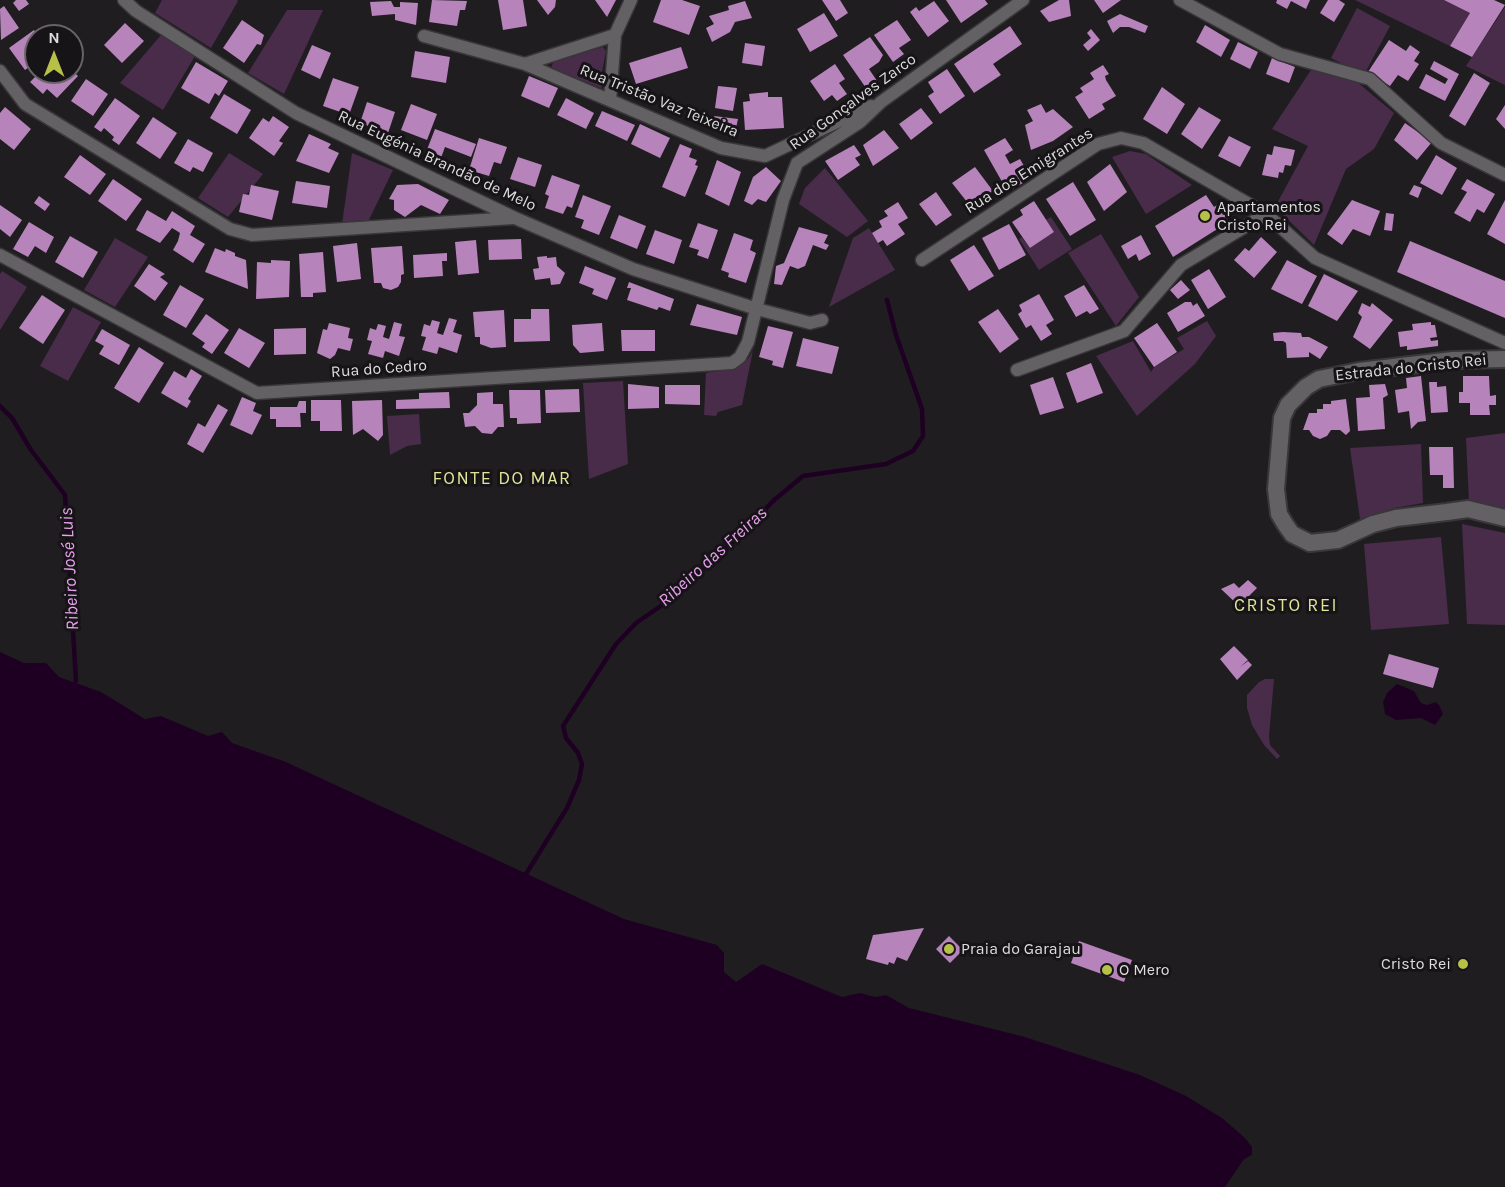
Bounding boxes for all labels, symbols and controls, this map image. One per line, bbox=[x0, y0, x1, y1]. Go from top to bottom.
north arrow bbox=[24, 24, 84, 84]
text: N bbox=[48, 28, 60, 47]
street label: Rua Gonçalves Zarco bbox=[786, 50, 920, 154]
street label: Rua Tristão Vaz Teixeira bbox=[577, 60, 741, 142]
street label: Rua Eugénia Brandão de Melo bbox=[335, 107, 539, 215]
street label: Rua dos Emigrantes bbox=[962, 124, 1096, 218]
place label: Apartamentos Cristo Rei bbox=[1217, 197, 1321, 235]
marker: Apartamentos Cristo Rei bbox=[1198, 209, 1212, 223]
street label: Estrada do Cristo Rei bbox=[1334, 350, 1488, 386]
street label: Rua do Cedro bbox=[330, 356, 428, 382]
district label: FONTE DO MAR bbox=[432, 468, 572, 490]
water label: Ribeiro das Freiras bbox=[654, 502, 772, 612]
water label: Ribeiro José Luis bbox=[56, 507, 84, 631]
district label: CRISTO REI bbox=[1234, 595, 1338, 617]
place label: Praia do Garajau bbox=[961, 939, 1081, 959]
marker: Praia do Garajau bbox=[942, 942, 956, 956]
place label: Cristo Rei bbox=[1381, 954, 1451, 974]
marker: Cristo Rei bbox=[1456, 957, 1470, 971]
place label: O Mero bbox=[1119, 960, 1169, 980]
marker: O Mero bbox=[1100, 963, 1114, 977]

